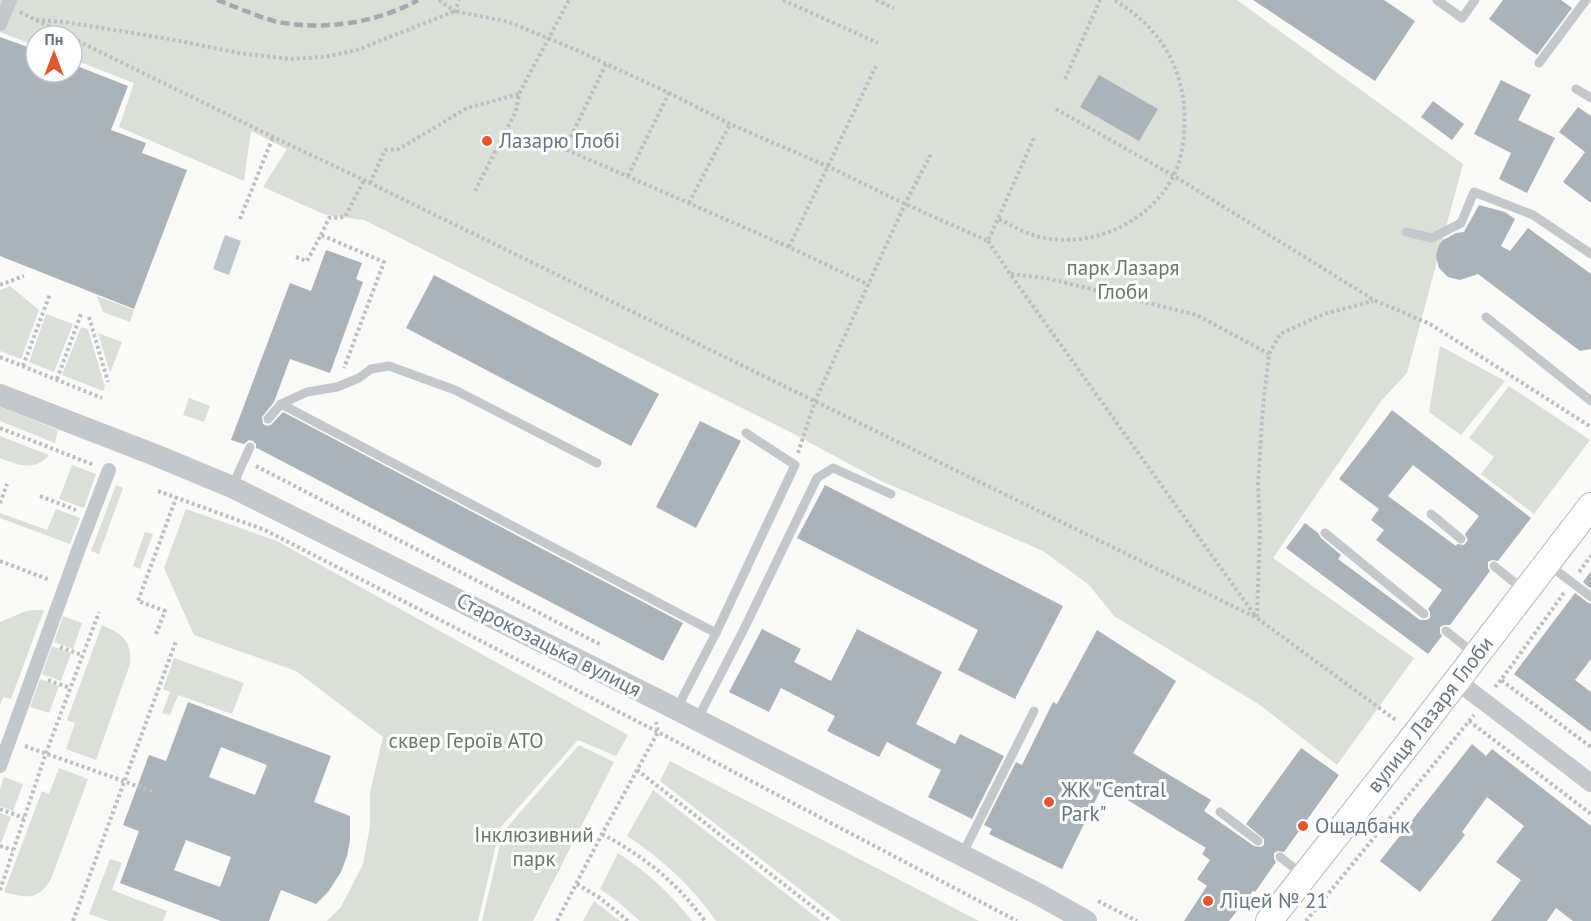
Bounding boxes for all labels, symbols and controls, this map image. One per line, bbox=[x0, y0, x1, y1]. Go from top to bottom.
north arrow bbox=[24, 24, 84, 84]
text: Пн bbox=[45, 29, 63, 49]
place label: Лазарю Глобі bbox=[498, 127, 620, 154]
marker: Лазарю Глобі bbox=[480, 134, 494, 148]
park label: парк Лазаря Глоби bbox=[1067, 254, 1179, 305]
street label: Старокозацька вулиця bbox=[452, 586, 646, 703]
street label: вулиця Лазаря Глоби bbox=[1361, 631, 1499, 798]
park label: сквер Героїв АТО bbox=[388, 727, 544, 754]
place label: ЖК "Central Park" bbox=[1060, 776, 1166, 827]
marker: ЖК "Central Park" bbox=[1042, 795, 1056, 809]
place label: Ощадбанк bbox=[1315, 812, 1410, 839]
marker: Ощадбанк bbox=[1296, 819, 1310, 833]
park label: Інклюзивний парк bbox=[474, 821, 594, 872]
place label: Ліцей № 21 bbox=[1219, 887, 1328, 914]
marker: Ліцей № 21 bbox=[1201, 894, 1215, 908]

